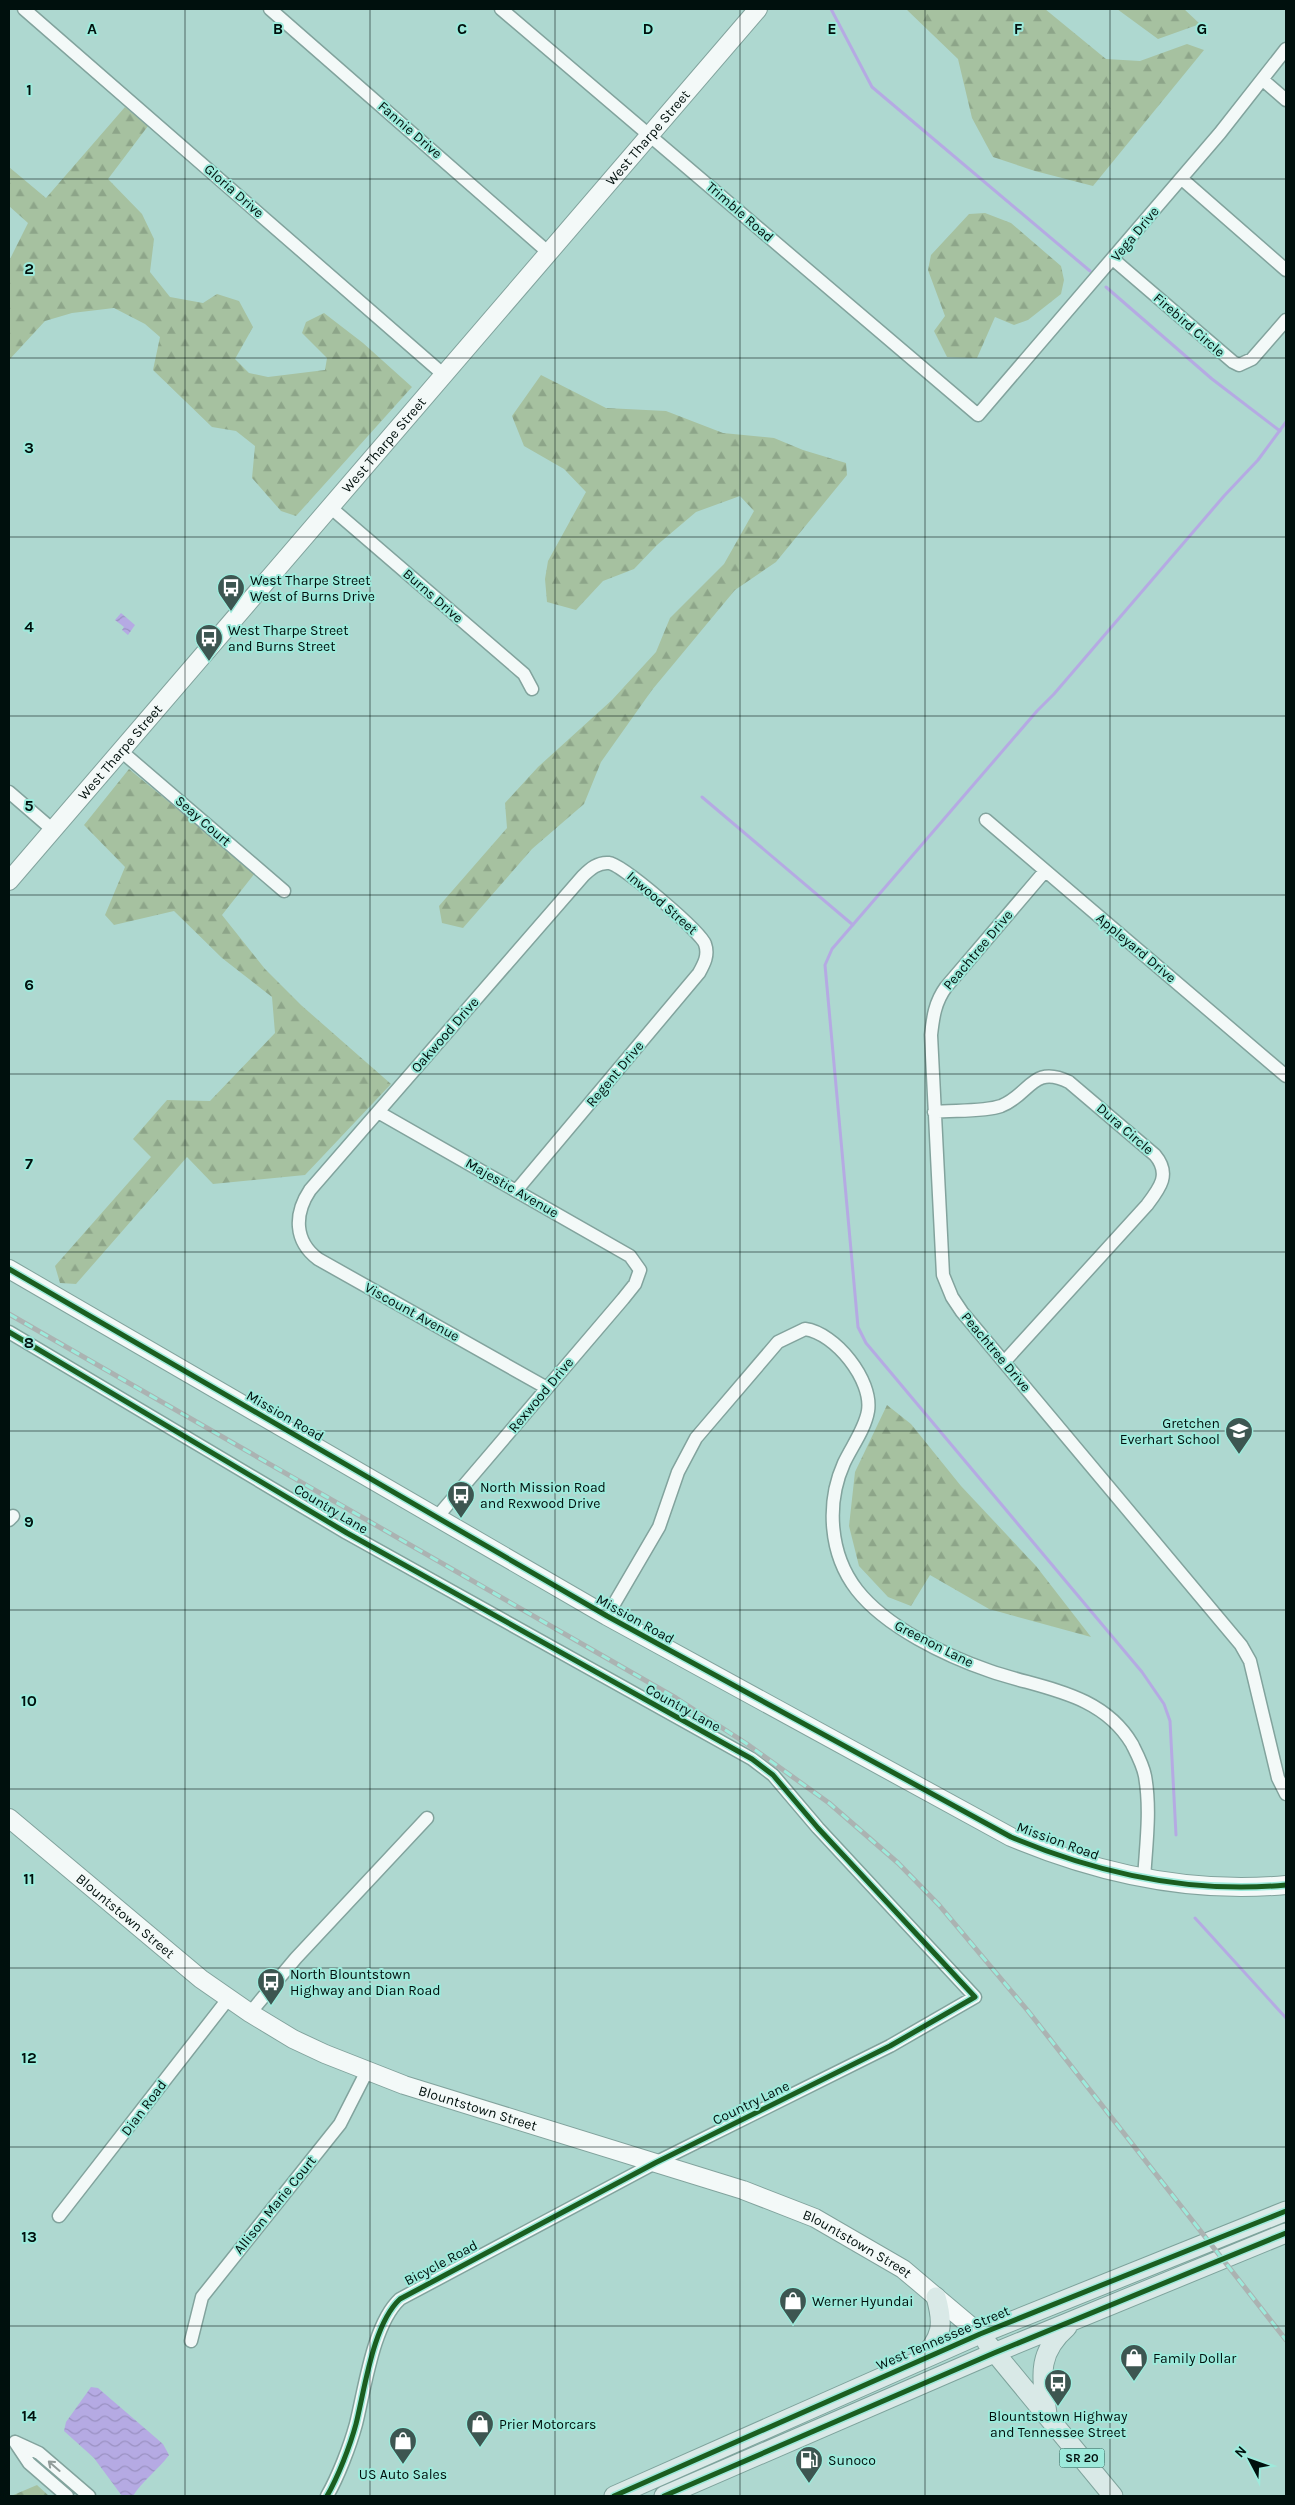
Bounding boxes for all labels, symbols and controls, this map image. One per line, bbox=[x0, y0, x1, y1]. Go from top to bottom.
text: A bbox=[87, 19, 97, 38]
text: B bbox=[273, 19, 283, 38]
text: C bbox=[457, 19, 467, 38]
text: D bbox=[643, 19, 654, 38]
text: E bbox=[827, 19, 837, 38]
text: F bbox=[1014, 19, 1023, 38]
text: G bbox=[1197, 19, 1207, 38]
text: 1 bbox=[26, 80, 32, 99]
street label: West Tharpe Street bbox=[602, 86, 693, 189]
street label: Fannie Drive bbox=[375, 98, 445, 162]
street label: Gloria Drive bbox=[201, 160, 267, 222]
street label: Trimble Road bbox=[703, 178, 777, 246]
street label: Vega Drive bbox=[1107, 203, 1163, 265]
text: 2 bbox=[24, 259, 34, 278]
street label: Firebird Circle bbox=[1150, 289, 1228, 361]
street label: West Tharpe Street bbox=[338, 394, 429, 496]
text: 3 bbox=[24, 438, 34, 457]
street label: Burns Drive bbox=[399, 565, 467, 627]
place label: West Tharpe Street West of Burns Drive bbox=[250, 572, 375, 605]
bus stop icon: West Tharpe Street West of Burns Drive bbox=[216, 573, 246, 612]
text: 4 bbox=[24, 617, 34, 636]
place label: West Tharpe Street and Burns Street bbox=[228, 622, 349, 655]
bus stop icon: West Tharpe Street and Burns Street bbox=[194, 623, 224, 662]
street label: West Tharpe Street bbox=[74, 701, 166, 803]
street label: Seay Court bbox=[172, 792, 234, 850]
text: 5 bbox=[24, 796, 34, 815]
street label: Inwood Street bbox=[623, 868, 701, 938]
street label: Peachtree Drive bbox=[940, 907, 1016, 993]
street label: Appleyard Drive bbox=[1093, 910, 1179, 986]
text: 6 bbox=[24, 975, 34, 994]
street label: Oakwood Drive bbox=[408, 994, 482, 1076]
street label: Regent Drive bbox=[583, 1038, 647, 1110]
street label: Dura Circle bbox=[1093, 1100, 1157, 1158]
text: 7 bbox=[25, 1154, 33, 1173]
street label: Majestic Avenue bbox=[462, 1154, 562, 1222]
street label: Viscount Avenue bbox=[362, 1279, 462, 1345]
street label: Peachtree Drive bbox=[958, 1309, 1034, 1395]
text: 8 bbox=[24, 1333, 34, 1352]
street label: Rexwood Drive bbox=[505, 1354, 577, 1436]
street label: Mission Road bbox=[243, 1387, 327, 1445]
place label: Gretchen Everhart School bbox=[1120, 1415, 1220, 1448]
school or university icon: Gretchen Everhart School bbox=[1224, 1416, 1254, 1455]
place label: North Mission Road and Rexwood Drive bbox=[480, 1479, 606, 1512]
street label: Country Lane bbox=[291, 1480, 371, 1538]
bus stop icon: North Mission Road and Rexwood Drive bbox=[446, 1480, 476, 1519]
text: 9 bbox=[24, 1512, 34, 1531]
street label: Mission Road bbox=[593, 1591, 677, 1647]
street label: Greenon Lane bbox=[892, 1617, 976, 1671]
street label: Country Lane bbox=[642, 1680, 724, 1736]
text: 10 bbox=[21, 1691, 37, 1710]
street label: Mission Road bbox=[1014, 1818, 1102, 1864]
text: 11 bbox=[23, 1869, 35, 1888]
street label: Blountstown Street bbox=[73, 1870, 178, 1962]
place label: North Blountstown Highway and Dian Road bbox=[290, 1966, 440, 1999]
bus stop icon: North Blountstown Highway and Dian Road bbox=[256, 1967, 286, 2006]
text: 12 bbox=[21, 2048, 37, 2067]
street label: Dian Road bbox=[118, 2077, 170, 2139]
street label: Country Lane bbox=[710, 2077, 792, 2129]
street label: Blountstown Street bbox=[417, 2082, 539, 2134]
street label: Allison Marie Court bbox=[230, 2153, 320, 2257]
street label: Blountstown Street bbox=[800, 2206, 915, 2281]
text: 13 bbox=[21, 2227, 37, 2246]
street label: Bicycle Road bbox=[401, 2237, 481, 2289]
shop icon: Werner Hyundai bbox=[778, 2286, 808, 2325]
place label: Werner Hyundai bbox=[812, 2293, 913, 2310]
street label: West Tennessee Street bbox=[874, 2302, 1012, 2374]
shop icon: Family Dollar bbox=[1119, 2343, 1149, 2382]
place label: Family Dollar bbox=[1153, 2350, 1237, 2367]
bus stop icon: Blountstown Highway and Tennessee Street bbox=[1043, 2368, 1073, 2407]
text: 14 bbox=[21, 2406, 37, 2425]
place label: Blountstown Highway and Tennessee Street bbox=[989, 2408, 1128, 2441]
shop icon: Prier Motorcars bbox=[465, 2409, 495, 2448]
place label: Prier Motorcars bbox=[499, 2416, 596, 2433]
shop icon: US Auto Sales bbox=[388, 2426, 418, 2465]
north arrow bbox=[1225, 2435, 1275, 2485]
text: N bbox=[1231, 2442, 1250, 2461]
fuel station icon: Sunoco bbox=[794, 2445, 824, 2484]
road number: SR 20 bbox=[1060, 2448, 1104, 2468]
place label: Sunoco bbox=[828, 2452, 876, 2469]
one-way arrow bbox=[48, 2461, 61, 2472]
place label: US Auto Sales bbox=[359, 2466, 447, 2483]

